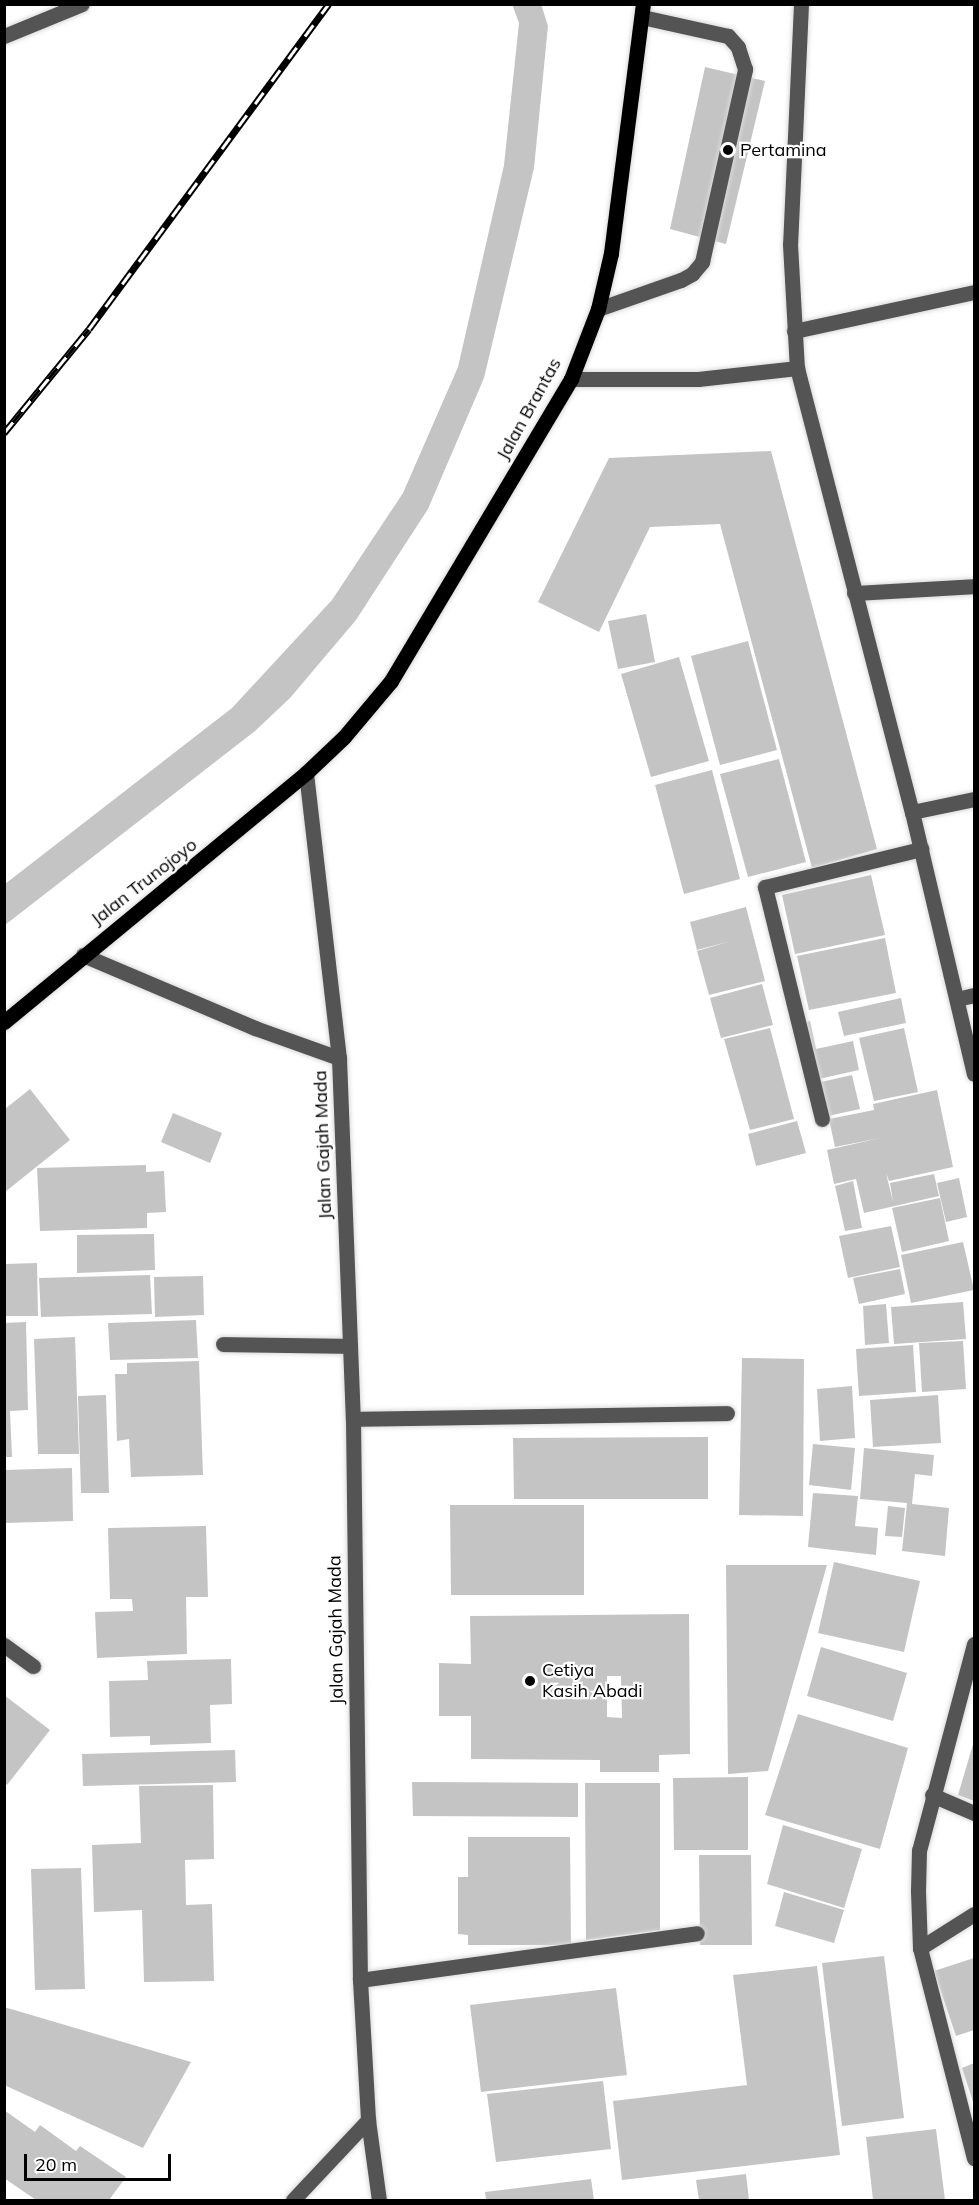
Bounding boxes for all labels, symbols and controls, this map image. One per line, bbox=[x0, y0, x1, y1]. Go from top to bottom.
place label: Pertamina bbox=[740, 139, 827, 161]
marker: Pertamina bbox=[721, 143, 735, 157]
street label: Jalan Brantas bbox=[492, 354, 566, 464]
street label: Jalan Trunojoyo bbox=[87, 834, 201, 930]
street label: Jalan Gajah Mada bbox=[310, 1070, 336, 1220]
street label: Jalan Gajah Mada bbox=[324, 1555, 348, 1705]
place label: Cetiya Kasih Abadi bbox=[542, 1660, 643, 1702]
marker: Cetiya Kasih Abadi bbox=[523, 1674, 537, 1688]
scale bar bbox=[27, 2142, 174, 2180]
text: 20 m bbox=[35, 2153, 77, 2176]

